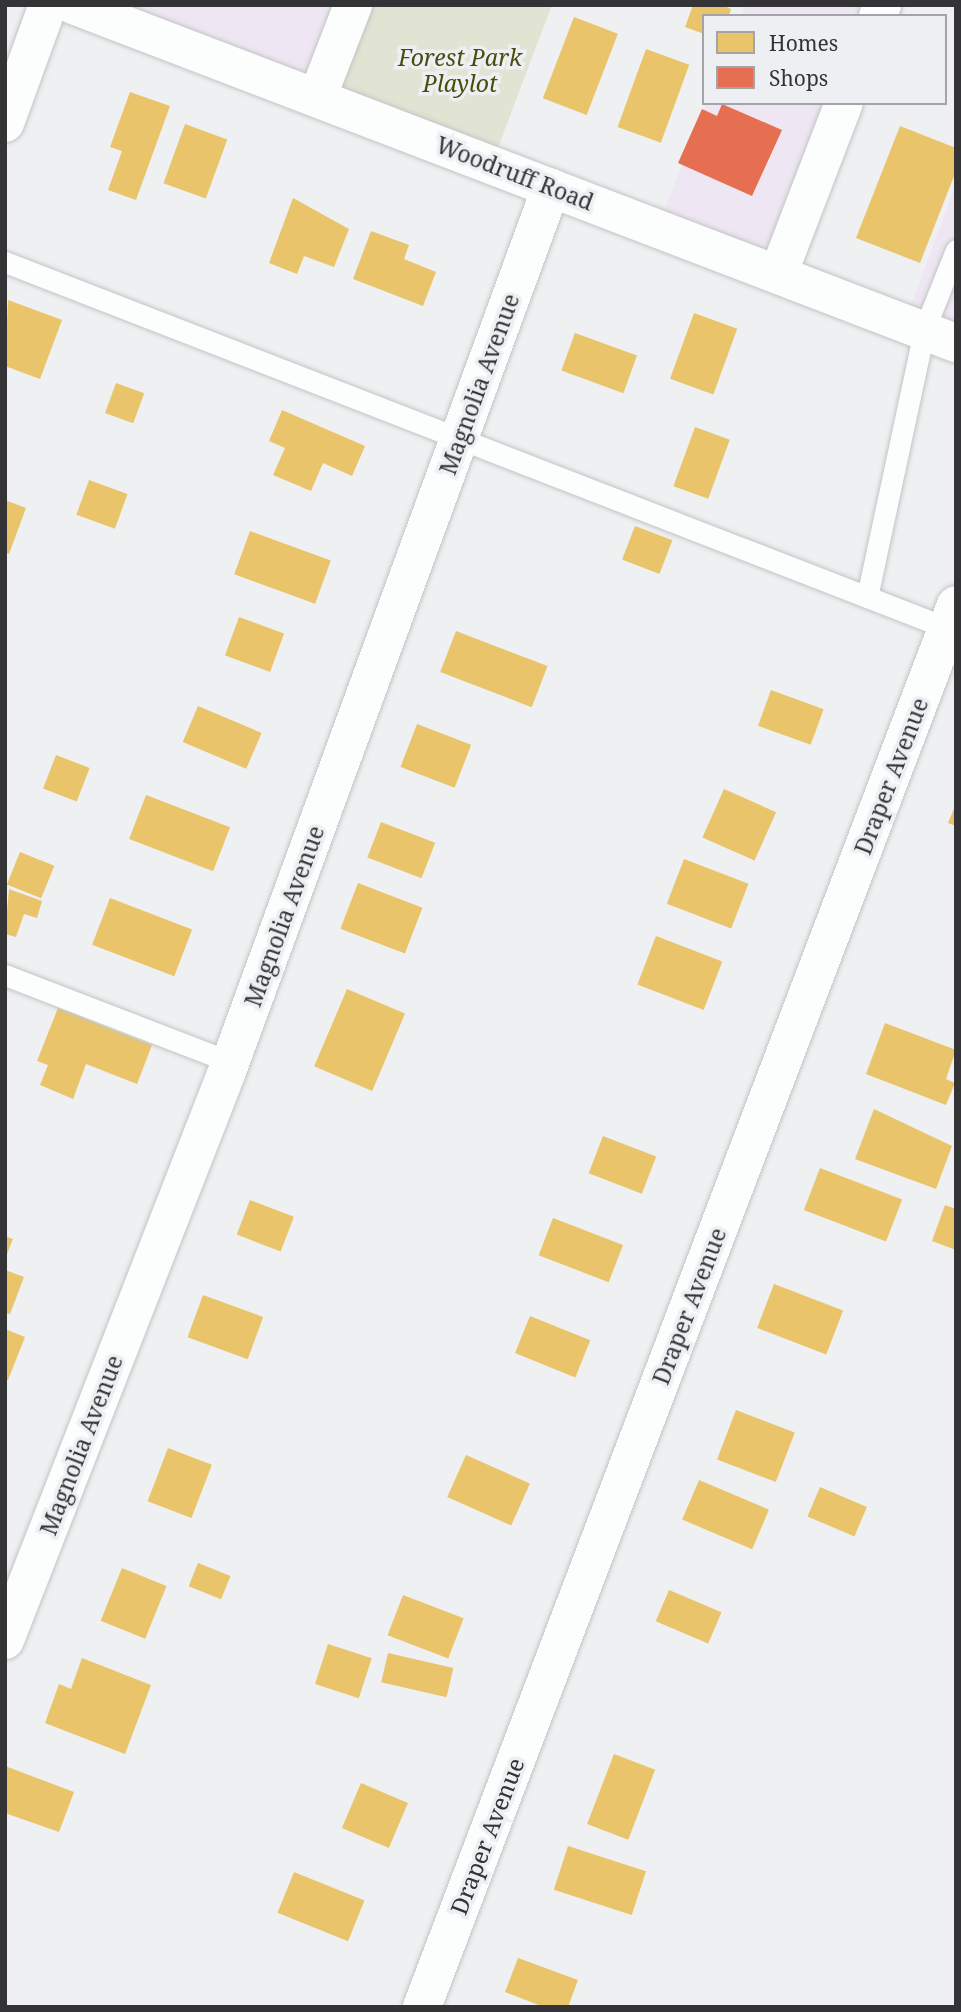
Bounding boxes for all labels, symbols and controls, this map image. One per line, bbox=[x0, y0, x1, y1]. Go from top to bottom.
legend bbox=[702, 14, 947, 105]
text: Homes bbox=[769, 29, 838, 57]
park label: Forest Park Playlot bbox=[398, 43, 522, 97]
text: Shops bbox=[769, 64, 828, 92]
street label: Woodruff Road bbox=[432, 130, 598, 216]
street label: Magnolia Avenue bbox=[433, 290, 525, 478]
street label: Draper Avenue bbox=[848, 694, 934, 858]
street label: Magnolia Avenue bbox=[238, 822, 330, 1010]
street label: Draper Avenue bbox=[646, 1224, 732, 1388]
street label: Magnolia Avenue bbox=[34, 1351, 128, 1539]
street label: Draper Avenue bbox=[444, 1754, 530, 1918]

